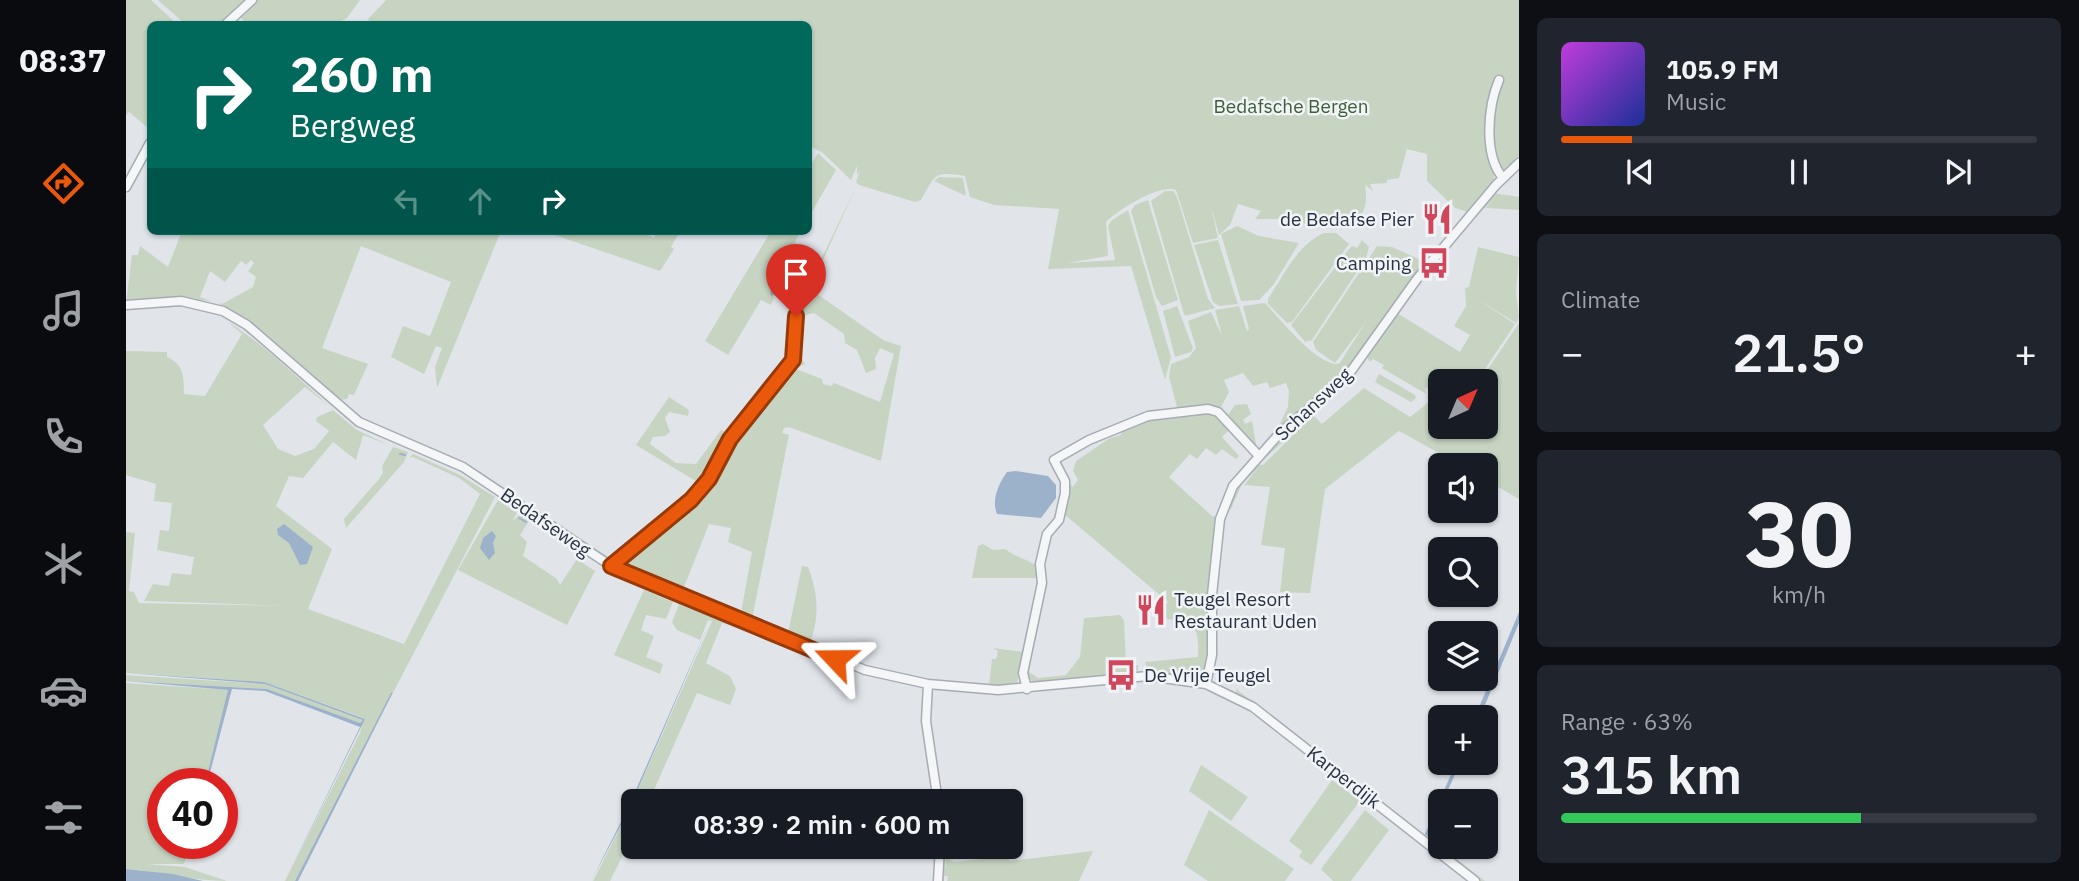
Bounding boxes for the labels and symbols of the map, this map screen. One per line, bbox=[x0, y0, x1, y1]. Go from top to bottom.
park label: Bedafsche Bergen bbox=[1213, 94, 1369, 118]
restaurant icon: de Bedafse Pier bbox=[1420, 202, 1454, 236]
place label: de Bedafse Pier bbox=[1280, 207, 1414, 231]
pin bbox=[766, 244, 826, 316]
bus stop icon: Camping bbox=[1417, 246, 1451, 280]
place label: Camping bbox=[1336, 251, 1411, 275]
street label: Schansweg bbox=[1270, 362, 1356, 446]
north arrow bbox=[1428, 369, 1498, 439]
street label: Bedafseweg bbox=[496, 482, 596, 562]
place label: Teugel Resort Restaurant Uden bbox=[1174, 587, 1317, 633]
restaurant icon: Teugel Resort Restaurant Uden bbox=[1134, 593, 1168, 627]
position arrow bbox=[798, 622, 872, 696]
bus stop icon: De Vrije Teugel bbox=[1104, 658, 1138, 692]
place label: De Vrije Teugel bbox=[1144, 663, 1271, 687]
street label: Karperdijk bbox=[1302, 741, 1386, 813]
speed limit sign: 40 bbox=[147, 768, 238, 859]

